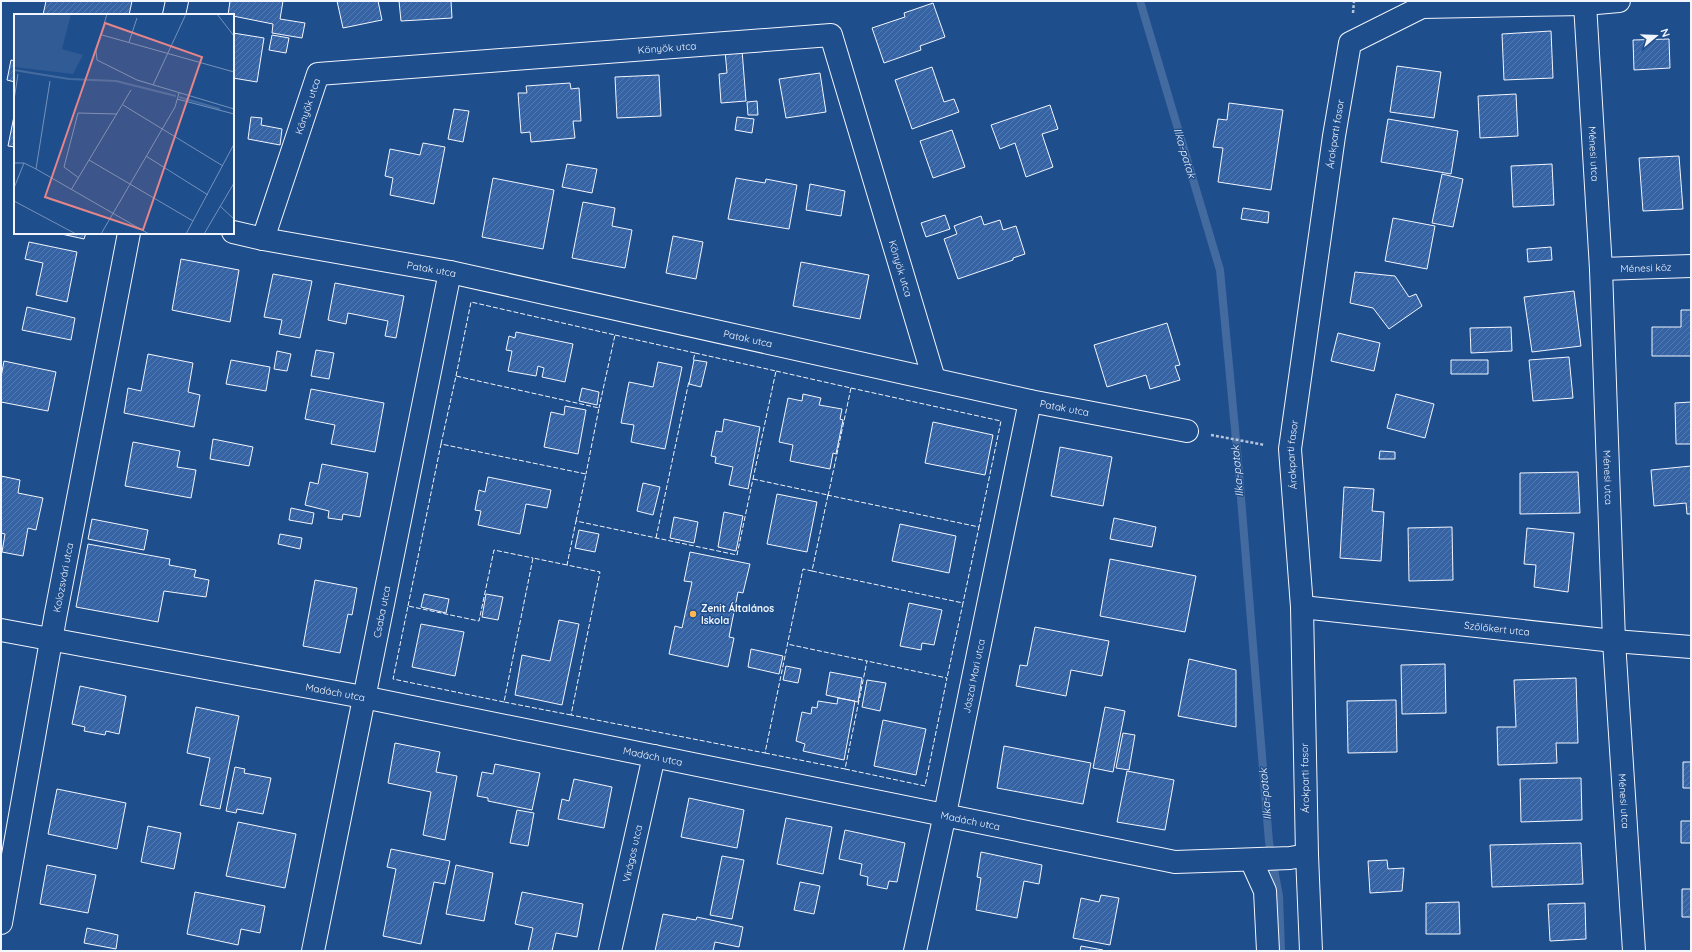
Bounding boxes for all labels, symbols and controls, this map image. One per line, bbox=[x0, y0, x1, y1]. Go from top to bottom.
inset map bbox=[14, 14, 234, 234]
north arrow bbox=[1636, 16, 1676, 56]
text: N bbox=[1658, 27, 1673, 39]
street label: Könyök utca bbox=[637, 39, 697, 56]
street label: Könyök utca bbox=[292, 76, 323, 136]
street label: Árokparti fasor bbox=[1323, 98, 1347, 169]
water label: Ilka-patak bbox=[1171, 126, 1200, 181]
street label: Ménesi utca bbox=[1586, 126, 1602, 182]
street label: Könyök utca bbox=[886, 238, 916, 298]
street label: Patak utca bbox=[406, 258, 457, 280]
street label: Ménesi köz bbox=[1620, 260, 1672, 275]
street label: Patak utca bbox=[722, 327, 774, 350]
street label: Patak utca bbox=[1039, 397, 1090, 419]
street label: Árokparti fasor bbox=[1283, 419, 1301, 490]
water label: Ilka-patak bbox=[1228, 444, 1246, 497]
street label: Ménesi utca bbox=[1601, 450, 1616, 505]
street label: Kolozsvári utca bbox=[50, 542, 76, 613]
street label: Csaba utca bbox=[370, 585, 393, 639]
place label: Zenit Általános Iskola bbox=[701, 602, 774, 627]
marker: Zenit Általános Iskola bbox=[688, 609, 698, 619]
street label: Szőlőkert utca bbox=[1463, 618, 1530, 638]
street label: Jászai Mari utca bbox=[959, 638, 987, 714]
street label: Madách utca bbox=[304, 680, 366, 704]
street label: Árokparti fasor bbox=[1298, 743, 1312, 813]
street label: Madách utca bbox=[622, 744, 684, 768]
water label: Ilka-patak bbox=[1256, 767, 1274, 820]
street label: Ménesi utca bbox=[1616, 773, 1633, 829]
street label: Madách utca bbox=[940, 808, 1001, 833]
street label: Virágos utca bbox=[619, 824, 645, 883]

